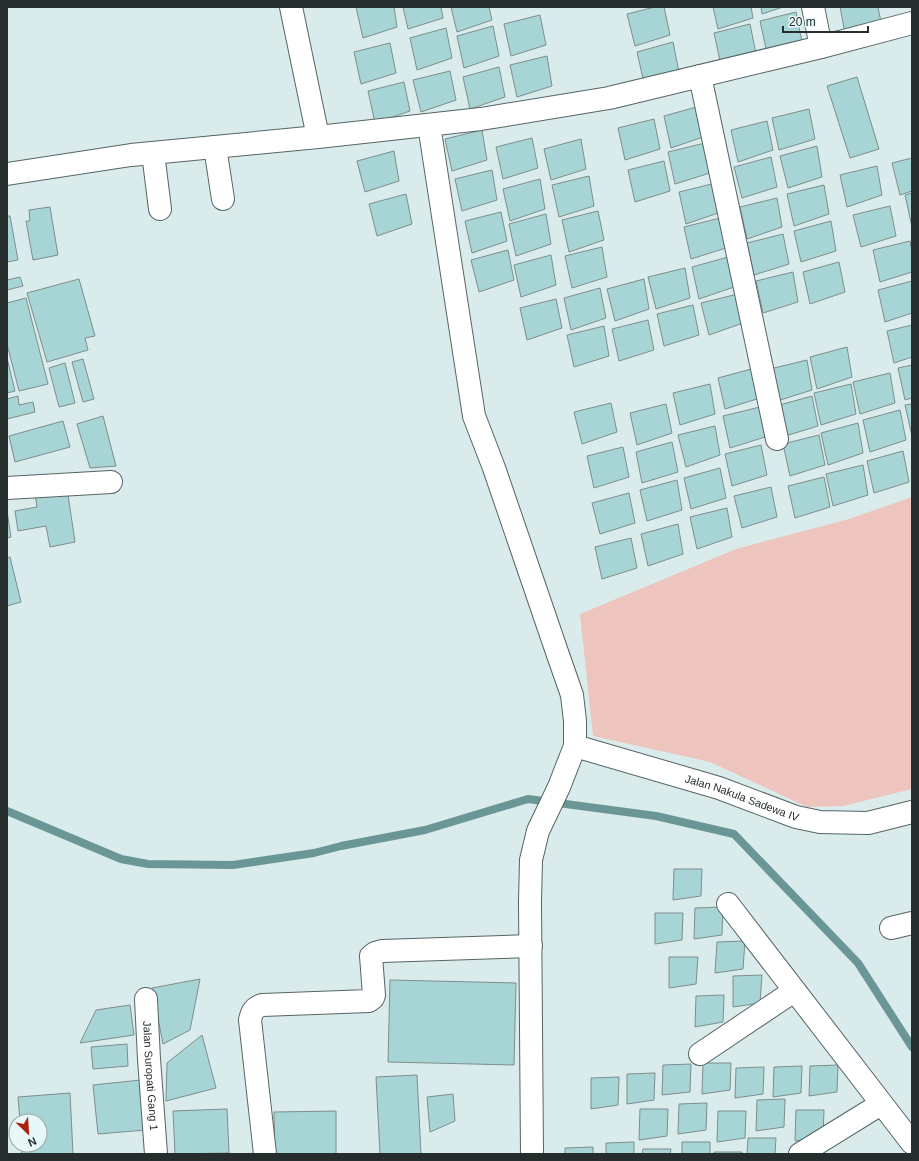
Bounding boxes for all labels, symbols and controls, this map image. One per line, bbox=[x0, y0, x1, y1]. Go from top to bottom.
scale bar bbox=[783, 8, 868, 34]
text: 20 m bbox=[789, 15, 816, 29]
street label: Jalan Nakula Sadewa IV bbox=[684, 772, 801, 824]
street label: Jalan Suropati Gang 1 bbox=[141, 1021, 160, 1131]
north arrow bbox=[8, 1113, 48, 1153]
text: N bbox=[26, 1135, 38, 1149]

